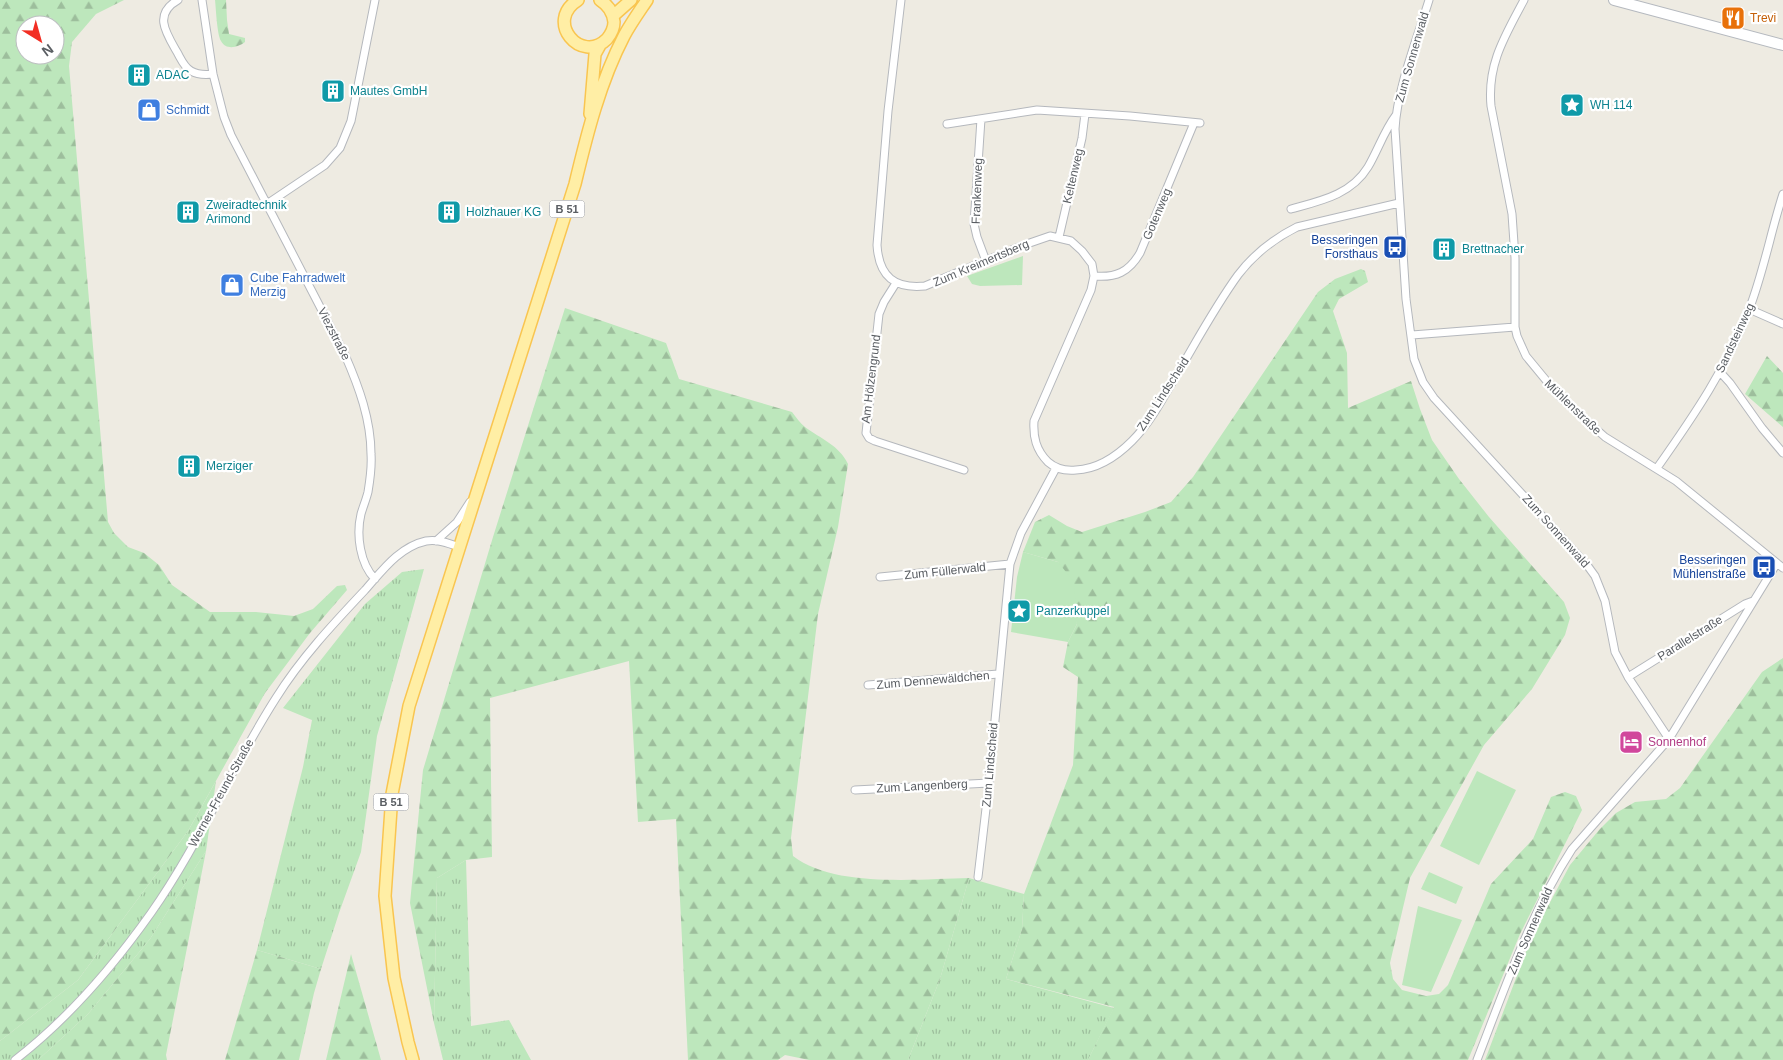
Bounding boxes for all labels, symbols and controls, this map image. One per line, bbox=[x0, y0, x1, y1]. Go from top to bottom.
restaurant icon: Trevi bbox=[1720, 5, 1746, 31]
street label: Zum Sonnenwald bbox=[1392, 10, 1432, 104]
place label: Trevi bbox=[1750, 11, 1776, 25]
north arrow bbox=[15, 15, 65, 65]
text: N bbox=[39, 41, 57, 60]
building icon: ADAC bbox=[126, 62, 152, 88]
place label: ADAC bbox=[156, 68, 190, 82]
building icon: Mautes GmbH bbox=[320, 78, 346, 104]
place label: Mautes GmbH bbox=[350, 84, 427, 98]
place icon: WH 114 bbox=[1559, 92, 1585, 118]
shop icon: Schmidt bbox=[136, 97, 162, 123]
place label: WH 114 bbox=[1590, 98, 1633, 112]
place label: Schmidt bbox=[166, 103, 210, 117]
street label: Keltenweg bbox=[1060, 147, 1086, 205]
street label: Frankenweg bbox=[969, 158, 985, 224]
street label: Gotenweg bbox=[1140, 186, 1174, 242]
place label: Zweiradtechnik Arimond bbox=[206, 198, 288, 226]
building icon: Zweiradtechnik Arimond bbox=[175, 199, 201, 225]
building icon: Holzhauer KG bbox=[436, 199, 462, 225]
road number: B 51 bbox=[550, 200, 584, 218]
place label: Holzhauer KG bbox=[466, 205, 541, 219]
place label: Besseringen Forsthaus bbox=[1311, 233, 1378, 261]
bus stop icon: Besseringen Forsthaus bbox=[1382, 234, 1408, 260]
street label: Zum Kreimertsberg bbox=[931, 236, 1031, 290]
building icon: Brettnacher bbox=[1431, 236, 1457, 262]
place label: Brettnacher bbox=[1462, 242, 1524, 256]
place label: Cube Fahrradwelt Merzig bbox=[250, 271, 346, 299]
shop icon: Cube Fahrradwelt Merzig bbox=[219, 272, 245, 298]
street label: Sandsteinweg bbox=[1713, 301, 1757, 375]
street label: Viezstraße bbox=[315, 305, 353, 363]
street label: Am Hölzengrund bbox=[859, 334, 883, 424]
street label: Zum Lindscheid bbox=[1134, 355, 1192, 433]
street label: Mühlenstraße bbox=[1542, 376, 1604, 438]
building icon: Merziger bbox=[176, 453, 202, 479]
place label: Merziger bbox=[206, 459, 253, 473]
street label: Zum Sonnenwald bbox=[1520, 492, 1592, 570]
place label: Besseringen Mühlenstraße bbox=[1673, 553, 1746, 581]
bus stop icon: Besseringen Mühlenstraße bbox=[1751, 554, 1777, 580]
street label: Zum Füllerwald bbox=[903, 560, 987, 582]
place icon: Panzerkuppel bbox=[1006, 598, 1032, 624]
place label: Panzerkuppel bbox=[1036, 604, 1109, 618]
street label: Parallelstraße bbox=[1655, 612, 1725, 664]
street label: Zum Dennewäldchen bbox=[876, 668, 990, 692]
street label: Zum Lindscheid bbox=[979, 722, 1001, 808]
hotel icon: Sonnenhof bbox=[1618, 729, 1644, 755]
place label: Sonnenhof bbox=[1648, 735, 1707, 749]
street label: Werner-Freund-Straße bbox=[186, 736, 257, 849]
street label: Zum Langenberg bbox=[876, 777, 968, 795]
road number: B 51 bbox=[374, 794, 408, 810]
street label: Zum Sonnenwald bbox=[1505, 885, 1555, 977]

